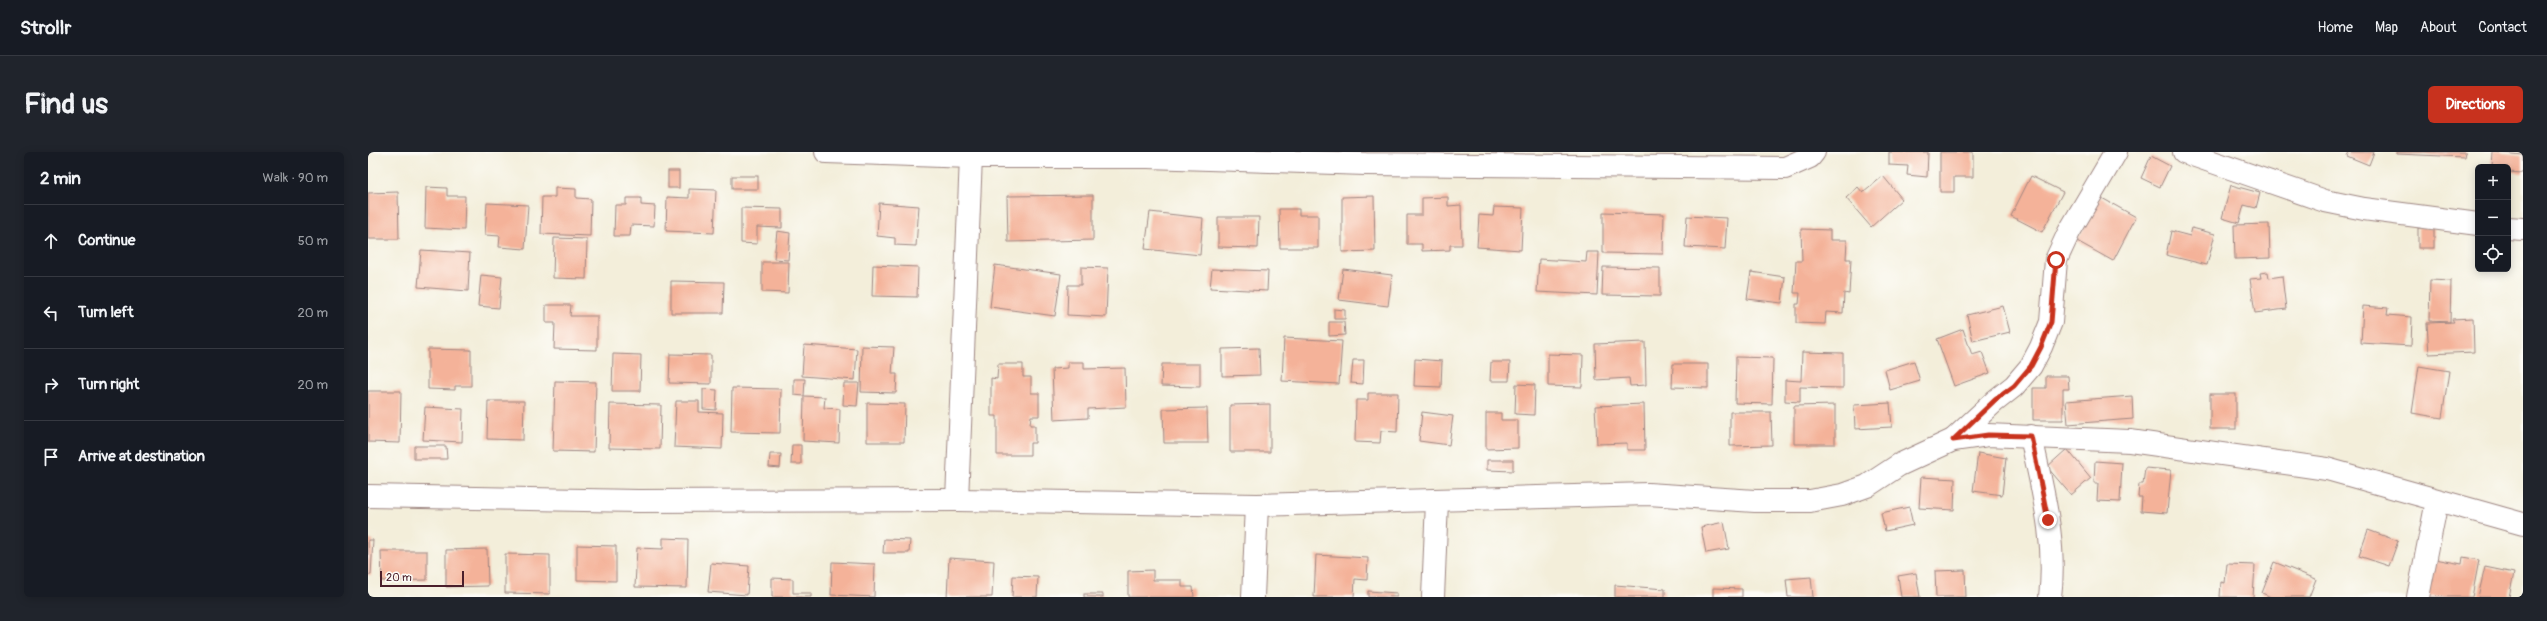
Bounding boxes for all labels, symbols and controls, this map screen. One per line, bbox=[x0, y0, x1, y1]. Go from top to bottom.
text: Strollr bbox=[20, 16, 71, 40]
text: Home bbox=[2318, 19, 2353, 36]
text: Map bbox=[2375, 19, 2398, 36]
text: About bbox=[2420, 19, 2456, 36]
text: Contact bbox=[2478, 19, 2527, 36]
button: Directions bbox=[2428, 86, 2523, 123]
text: Find us bbox=[24, 87, 108, 122]
map controls bbox=[2475, 164, 2511, 272]
button: + bbox=[2475, 164, 2511, 200]
text: 2 min bbox=[40, 168, 81, 189]
text: Walk · 90 m bbox=[263, 170, 328, 186]
button: − bbox=[2475, 200, 2511, 236]
icon: ahead bbox=[40, 230, 62, 252]
text: Continue bbox=[78, 231, 136, 250]
text: 50 m bbox=[298, 233, 328, 249]
button: locate bbox=[2475, 236, 2511, 272]
route start bbox=[2047, 251, 2065, 269]
icon: left bbox=[40, 302, 62, 324]
text: Turn left bbox=[78, 303, 134, 322]
text: 20 m bbox=[297, 305, 328, 321]
icon: right bbox=[40, 374, 62, 396]
text: Turn right bbox=[78, 375, 139, 394]
text: 20 m bbox=[297, 377, 328, 393]
icon: arrive bbox=[40, 446, 62, 468]
text: Arrive at destination bbox=[78, 447, 205, 466]
route end bbox=[2039, 511, 2057, 529]
scale bar bbox=[380, 569, 464, 588]
text: 20 m bbox=[386, 571, 412, 584]

